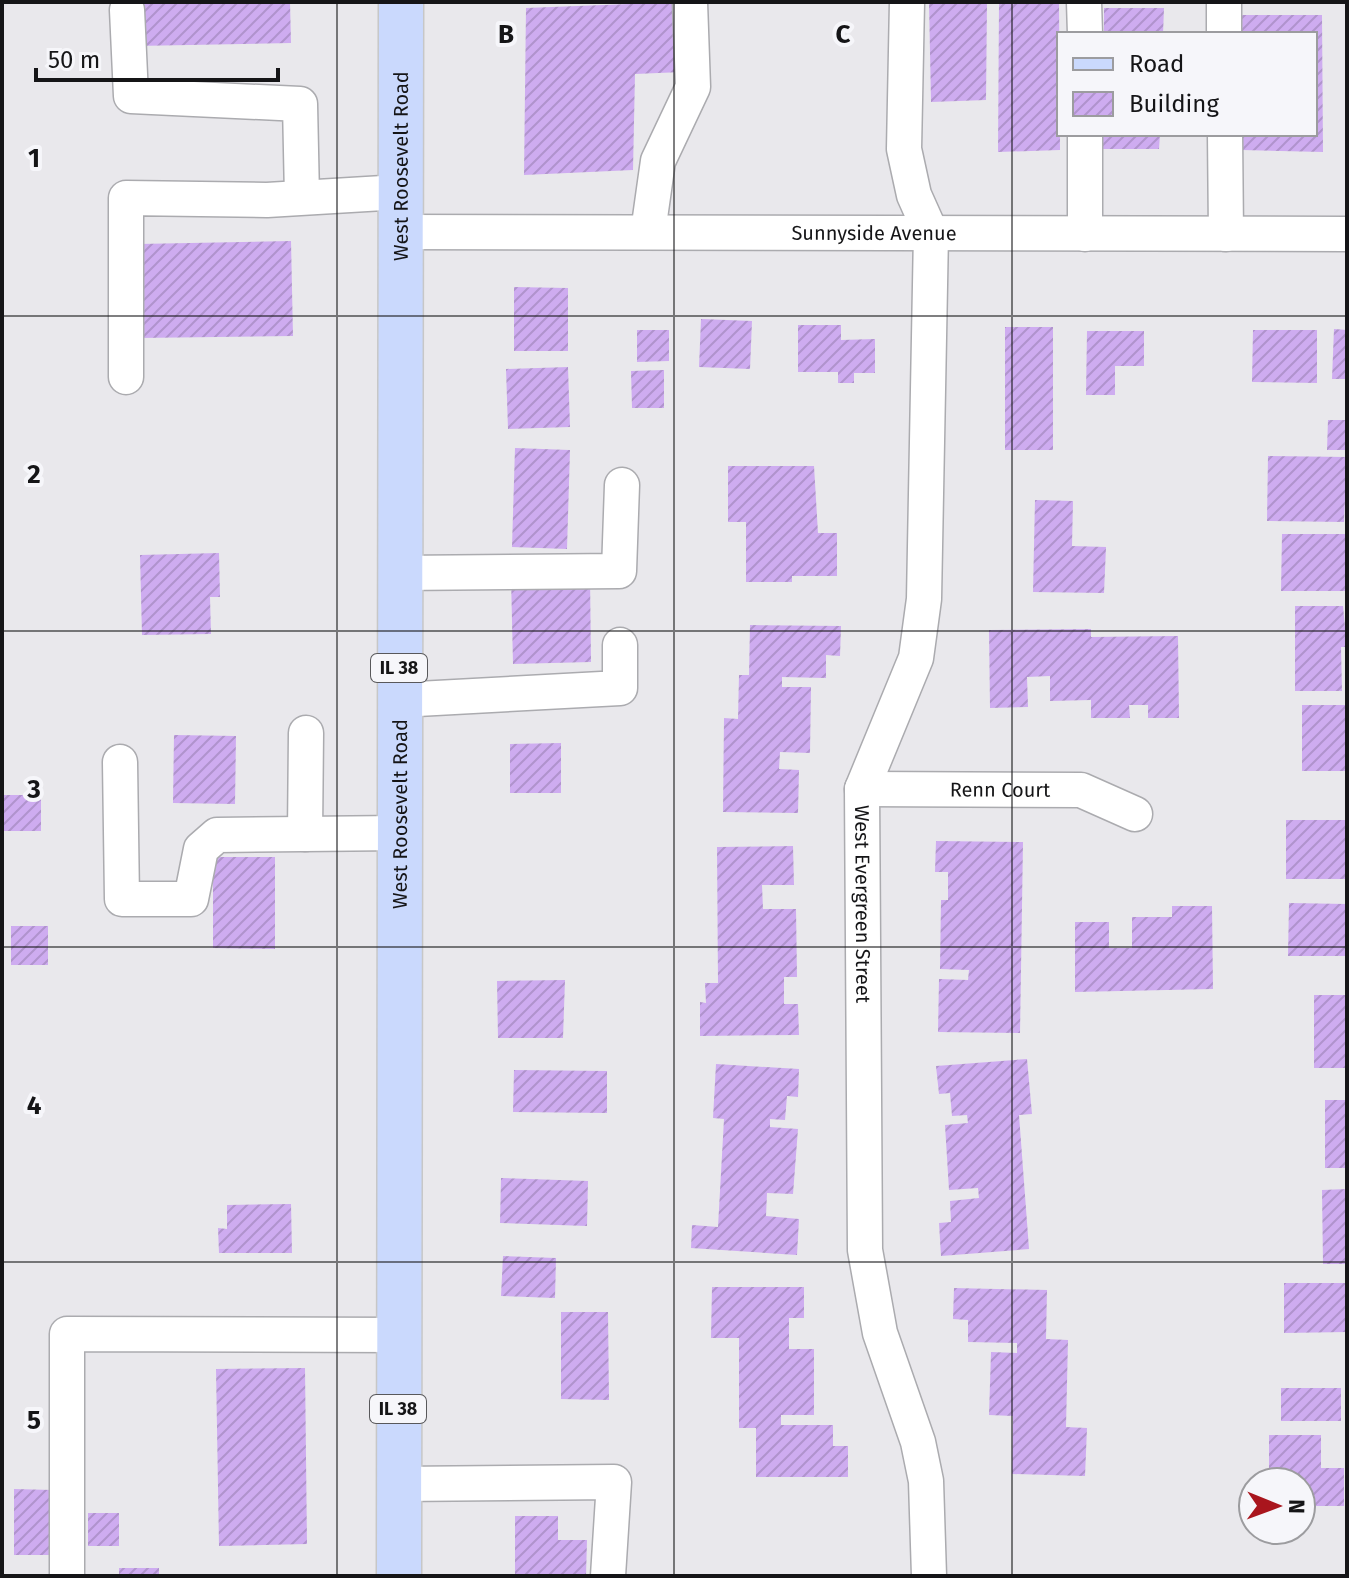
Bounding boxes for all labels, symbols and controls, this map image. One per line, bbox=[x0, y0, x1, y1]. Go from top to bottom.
text: B bbox=[498, 19, 514, 50]
text: C bbox=[836, 19, 851, 50]
scale bar bbox=[36, 32, 278, 82]
legend bbox=[1057, 32, 1317, 136]
text: 50 m bbox=[48, 46, 100, 74]
text: Road bbox=[1129, 50, 1184, 78]
street label: West Roosevelt Road bbox=[389, 71, 413, 261]
text: Building bbox=[1129, 90, 1219, 118]
text: 1 bbox=[28, 143, 40, 174]
street label: Sunnyside Avenue bbox=[791, 221, 957, 245]
text: 2 bbox=[27, 459, 41, 490]
road number: IL 38 bbox=[371, 654, 427, 682]
street label: West Roosevelt Road bbox=[388, 719, 412, 909]
text: 3 bbox=[26, 774, 41, 805]
street label: Renn Court bbox=[950, 777, 1051, 802]
street label: West Evergreen Street bbox=[850, 805, 875, 1004]
text: 4 bbox=[27, 1090, 42, 1121]
road number: IL 38 bbox=[370, 1395, 426, 1423]
text: 5 bbox=[27, 1405, 41, 1436]
north arrow bbox=[1237, 1466, 1317, 1546]
text: N bbox=[1283, 1499, 1310, 1514]

